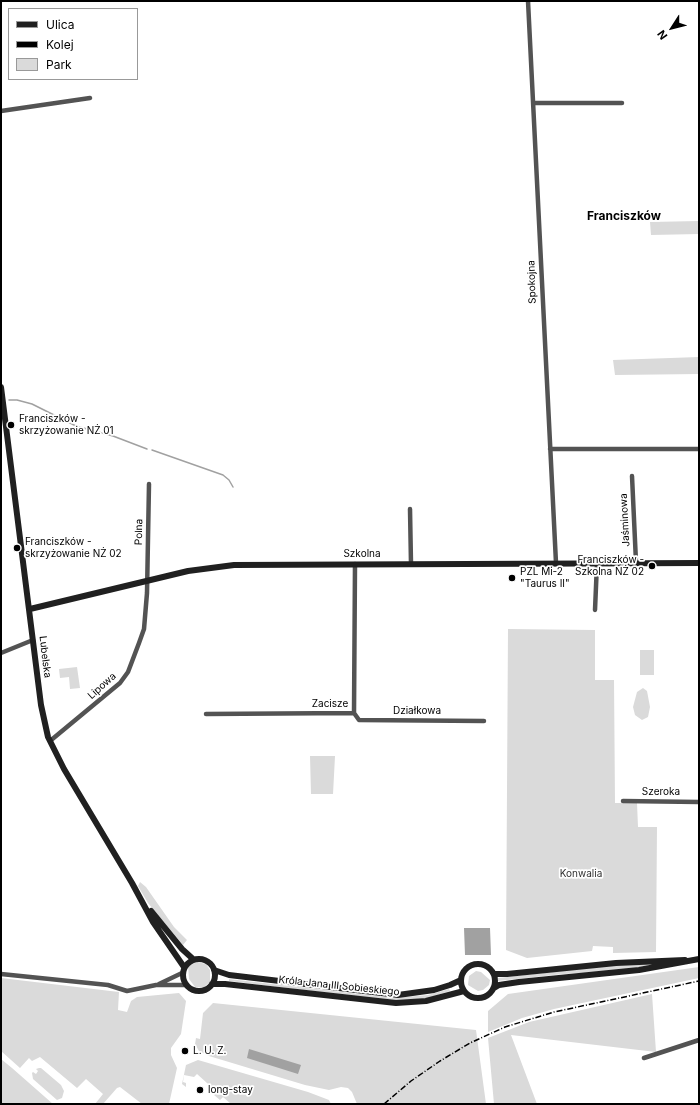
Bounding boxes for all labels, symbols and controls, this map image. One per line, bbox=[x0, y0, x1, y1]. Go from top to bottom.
legend bbox=[8, 8, 138, 80]
north arrow bbox=[652, 8, 692, 48]
text: Ulica bbox=[46, 17, 74, 32]
text: N bbox=[654, 28, 670, 43]
text: Kolej bbox=[46, 37, 74, 52]
text: Park bbox=[46, 57, 72, 72]
district label: Franciszków bbox=[587, 209, 661, 223]
street label: Spokojna bbox=[525, 260, 539, 304]
place label: Franciszków - skrzyżowanie NŻ 01 bbox=[19, 413, 114, 436]
marker: Franciszków - skrzyżowanie NŻ 01 bbox=[6, 420, 16, 430]
street label: Jaśminowa bbox=[618, 493, 632, 547]
street label: Polna bbox=[133, 519, 145, 545]
place label: Franciszków - skrzyżowanie NŻ 02 bbox=[25, 536, 122, 560]
marker: Franciszków - skrzyżowanie NŻ 02 bbox=[12, 543, 22, 553]
street label: Szkolna bbox=[343, 548, 381, 560]
place label: Franciszków - Szkolna NŻ 02 bbox=[575, 554, 644, 578]
marker: Franciszków - Szkolna NŻ 02 bbox=[647, 561, 657, 571]
place label: PZL Mi-2 "Taurus II" bbox=[520, 566, 570, 590]
marker: PZL Mi-2 "Taurus II" bbox=[507, 573, 517, 583]
street label: Lubelska bbox=[36, 635, 54, 679]
street label: Lipowa bbox=[85, 670, 119, 702]
street label: Zacisze bbox=[312, 698, 348, 710]
street label: Działkowa bbox=[393, 705, 441, 717]
street label: Szeroka bbox=[642, 786, 680, 798]
park label: Konwalia bbox=[560, 868, 602, 880]
street label: Króla Jana III Sobieskiego bbox=[278, 974, 400, 998]
place label: L. U. Z. bbox=[193, 1045, 226, 1057]
marker: L. U. Z. bbox=[180, 1046, 190, 1056]
place label: long-stay bbox=[208, 1084, 253, 1096]
marker: long-stay bbox=[195, 1085, 205, 1095]

